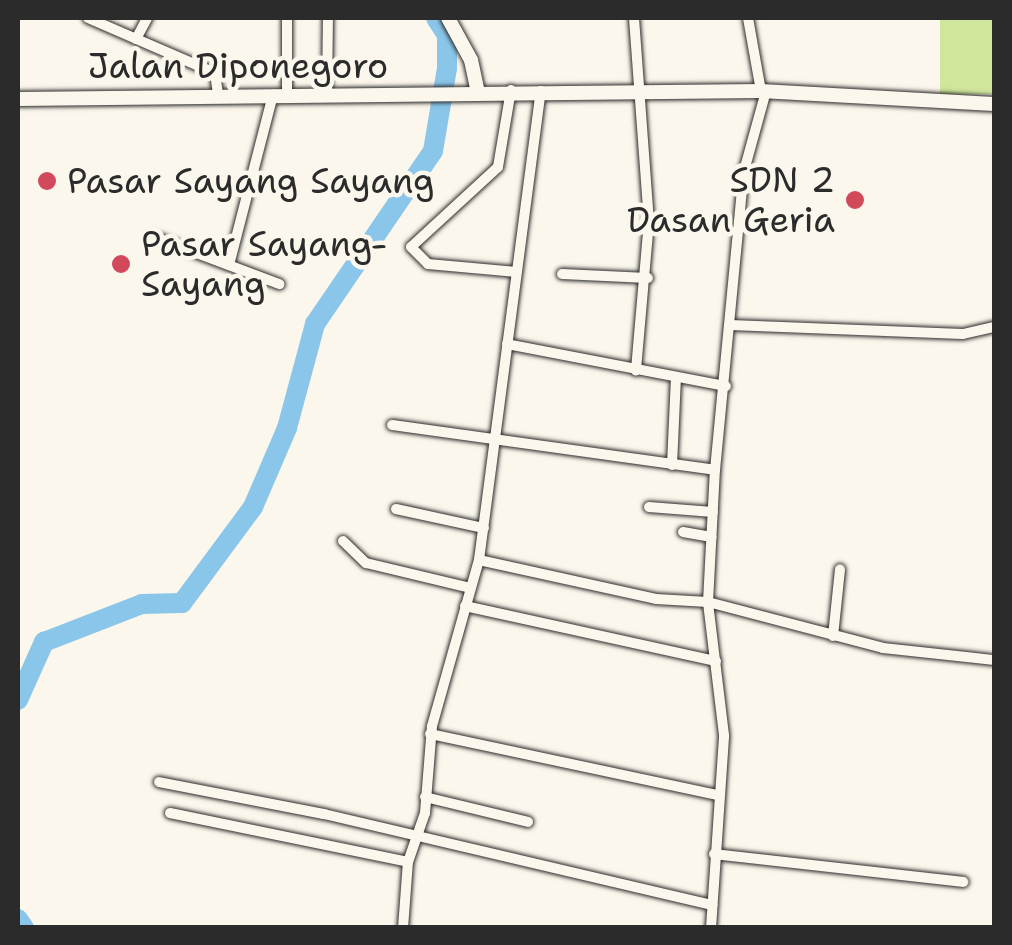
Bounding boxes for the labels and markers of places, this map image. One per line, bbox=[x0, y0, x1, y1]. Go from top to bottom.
place label: SDN 2 Dasan Geria bbox=[627, 159, 835, 241]
place label: Pasar Sayang Sayang bbox=[67, 160, 435, 202]
marker: Pasar Sayang Sayang bbox=[36, 170, 58, 192]
marker: SDN 2 Dasan Geria bbox=[844, 189, 866, 211]
place label: Pasar Sayang- Sayang bbox=[141, 223, 387, 305]
marker: Pasar Sayang- Sayang bbox=[110, 253, 132, 275]

